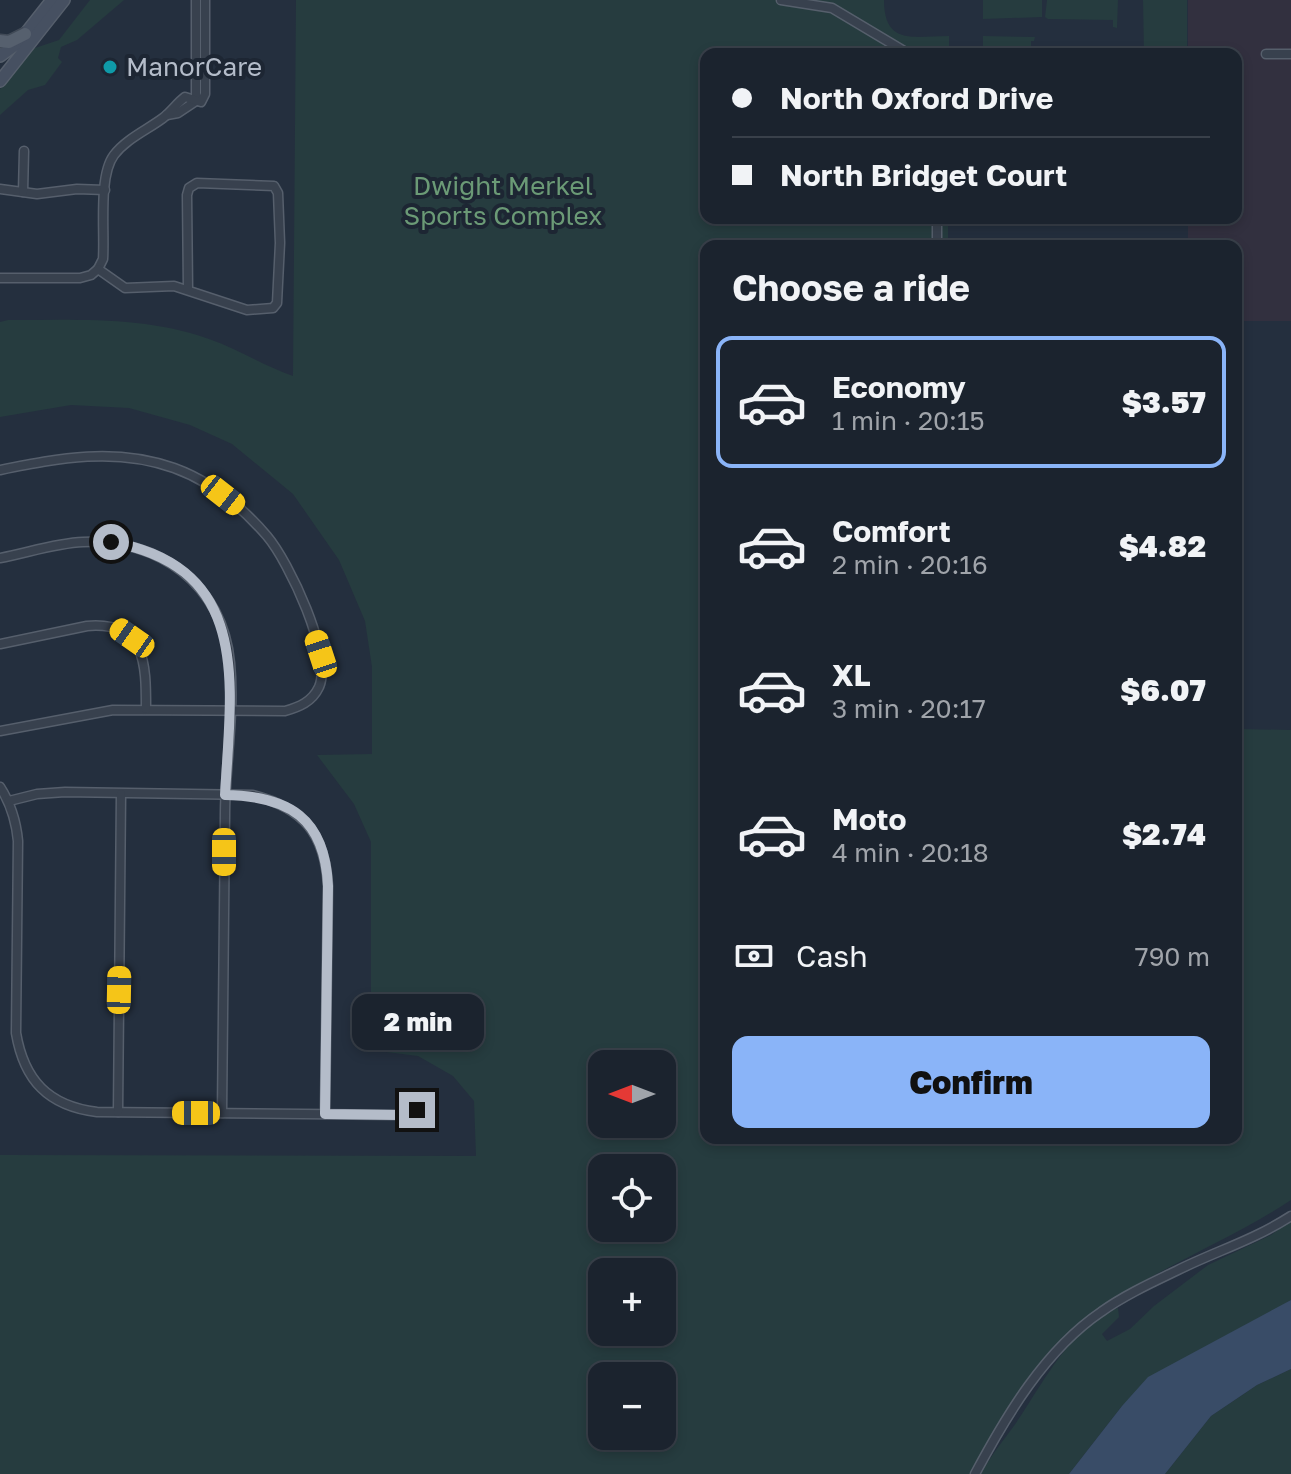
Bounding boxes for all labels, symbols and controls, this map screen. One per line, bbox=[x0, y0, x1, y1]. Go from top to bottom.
place label: ManorCare bbox=[126, 51, 262, 82]
marker: ManorCare bbox=[101, 58, 119, 76]
text: North Oxford Drive bbox=[780, 80, 1053, 116]
text: North Bridget Court bbox=[780, 157, 1067, 193]
park label: Dwight Merkel Sports Complex bbox=[404, 170, 602, 231]
text: Choose a ride bbox=[732, 266, 970, 309]
icon: car bbox=[736, 366, 808, 438]
text: Economy bbox=[832, 369, 966, 405]
text: $3.57 bbox=[1122, 384, 1206, 420]
text: 1 min · 20:15 bbox=[832, 405, 985, 436]
car bbox=[197, 471, 249, 519]
icon: car bbox=[736, 510, 808, 582]
text: Comfort bbox=[832, 513, 951, 549]
route start bbox=[93, 524, 129, 560]
text: $4.82 bbox=[1119, 528, 1206, 564]
text: 2 min · 20:16 bbox=[832, 549, 988, 580]
car bbox=[105, 614, 159, 662]
car bbox=[302, 627, 340, 681]
icon: car bbox=[736, 654, 808, 726]
text: XL bbox=[832, 657, 871, 693]
text: $6.07 bbox=[1120, 672, 1206, 708]
text: 3 min · 20:17 bbox=[832, 693, 986, 724]
icon: car bbox=[736, 798, 808, 870]
text: Moto bbox=[832, 801, 907, 837]
text: $2.74 bbox=[1122, 816, 1206, 852]
car bbox=[212, 828, 236, 876]
text: 4 min · 20:18 bbox=[832, 837, 989, 868]
icon: cash bbox=[732, 934, 776, 978]
text: Cash bbox=[796, 938, 868, 974]
text: 790 m bbox=[1135, 941, 1210, 972]
car bbox=[107, 966, 131, 1014]
callout: 2 min bbox=[351, 994, 483, 1050]
text: 2 min bbox=[384, 1006, 452, 1037]
button: Confirm bbox=[732, 1036, 1210, 1128]
north arrow bbox=[588, 1050, 676, 1138]
map controls bbox=[588, 1050, 676, 1450]
route end bbox=[399, 1092, 435, 1128]
car bbox=[172, 1101, 220, 1125]
button: locate bbox=[588, 1154, 676, 1242]
button: + bbox=[588, 1258, 676, 1346]
button: − bbox=[588, 1362, 676, 1450]

